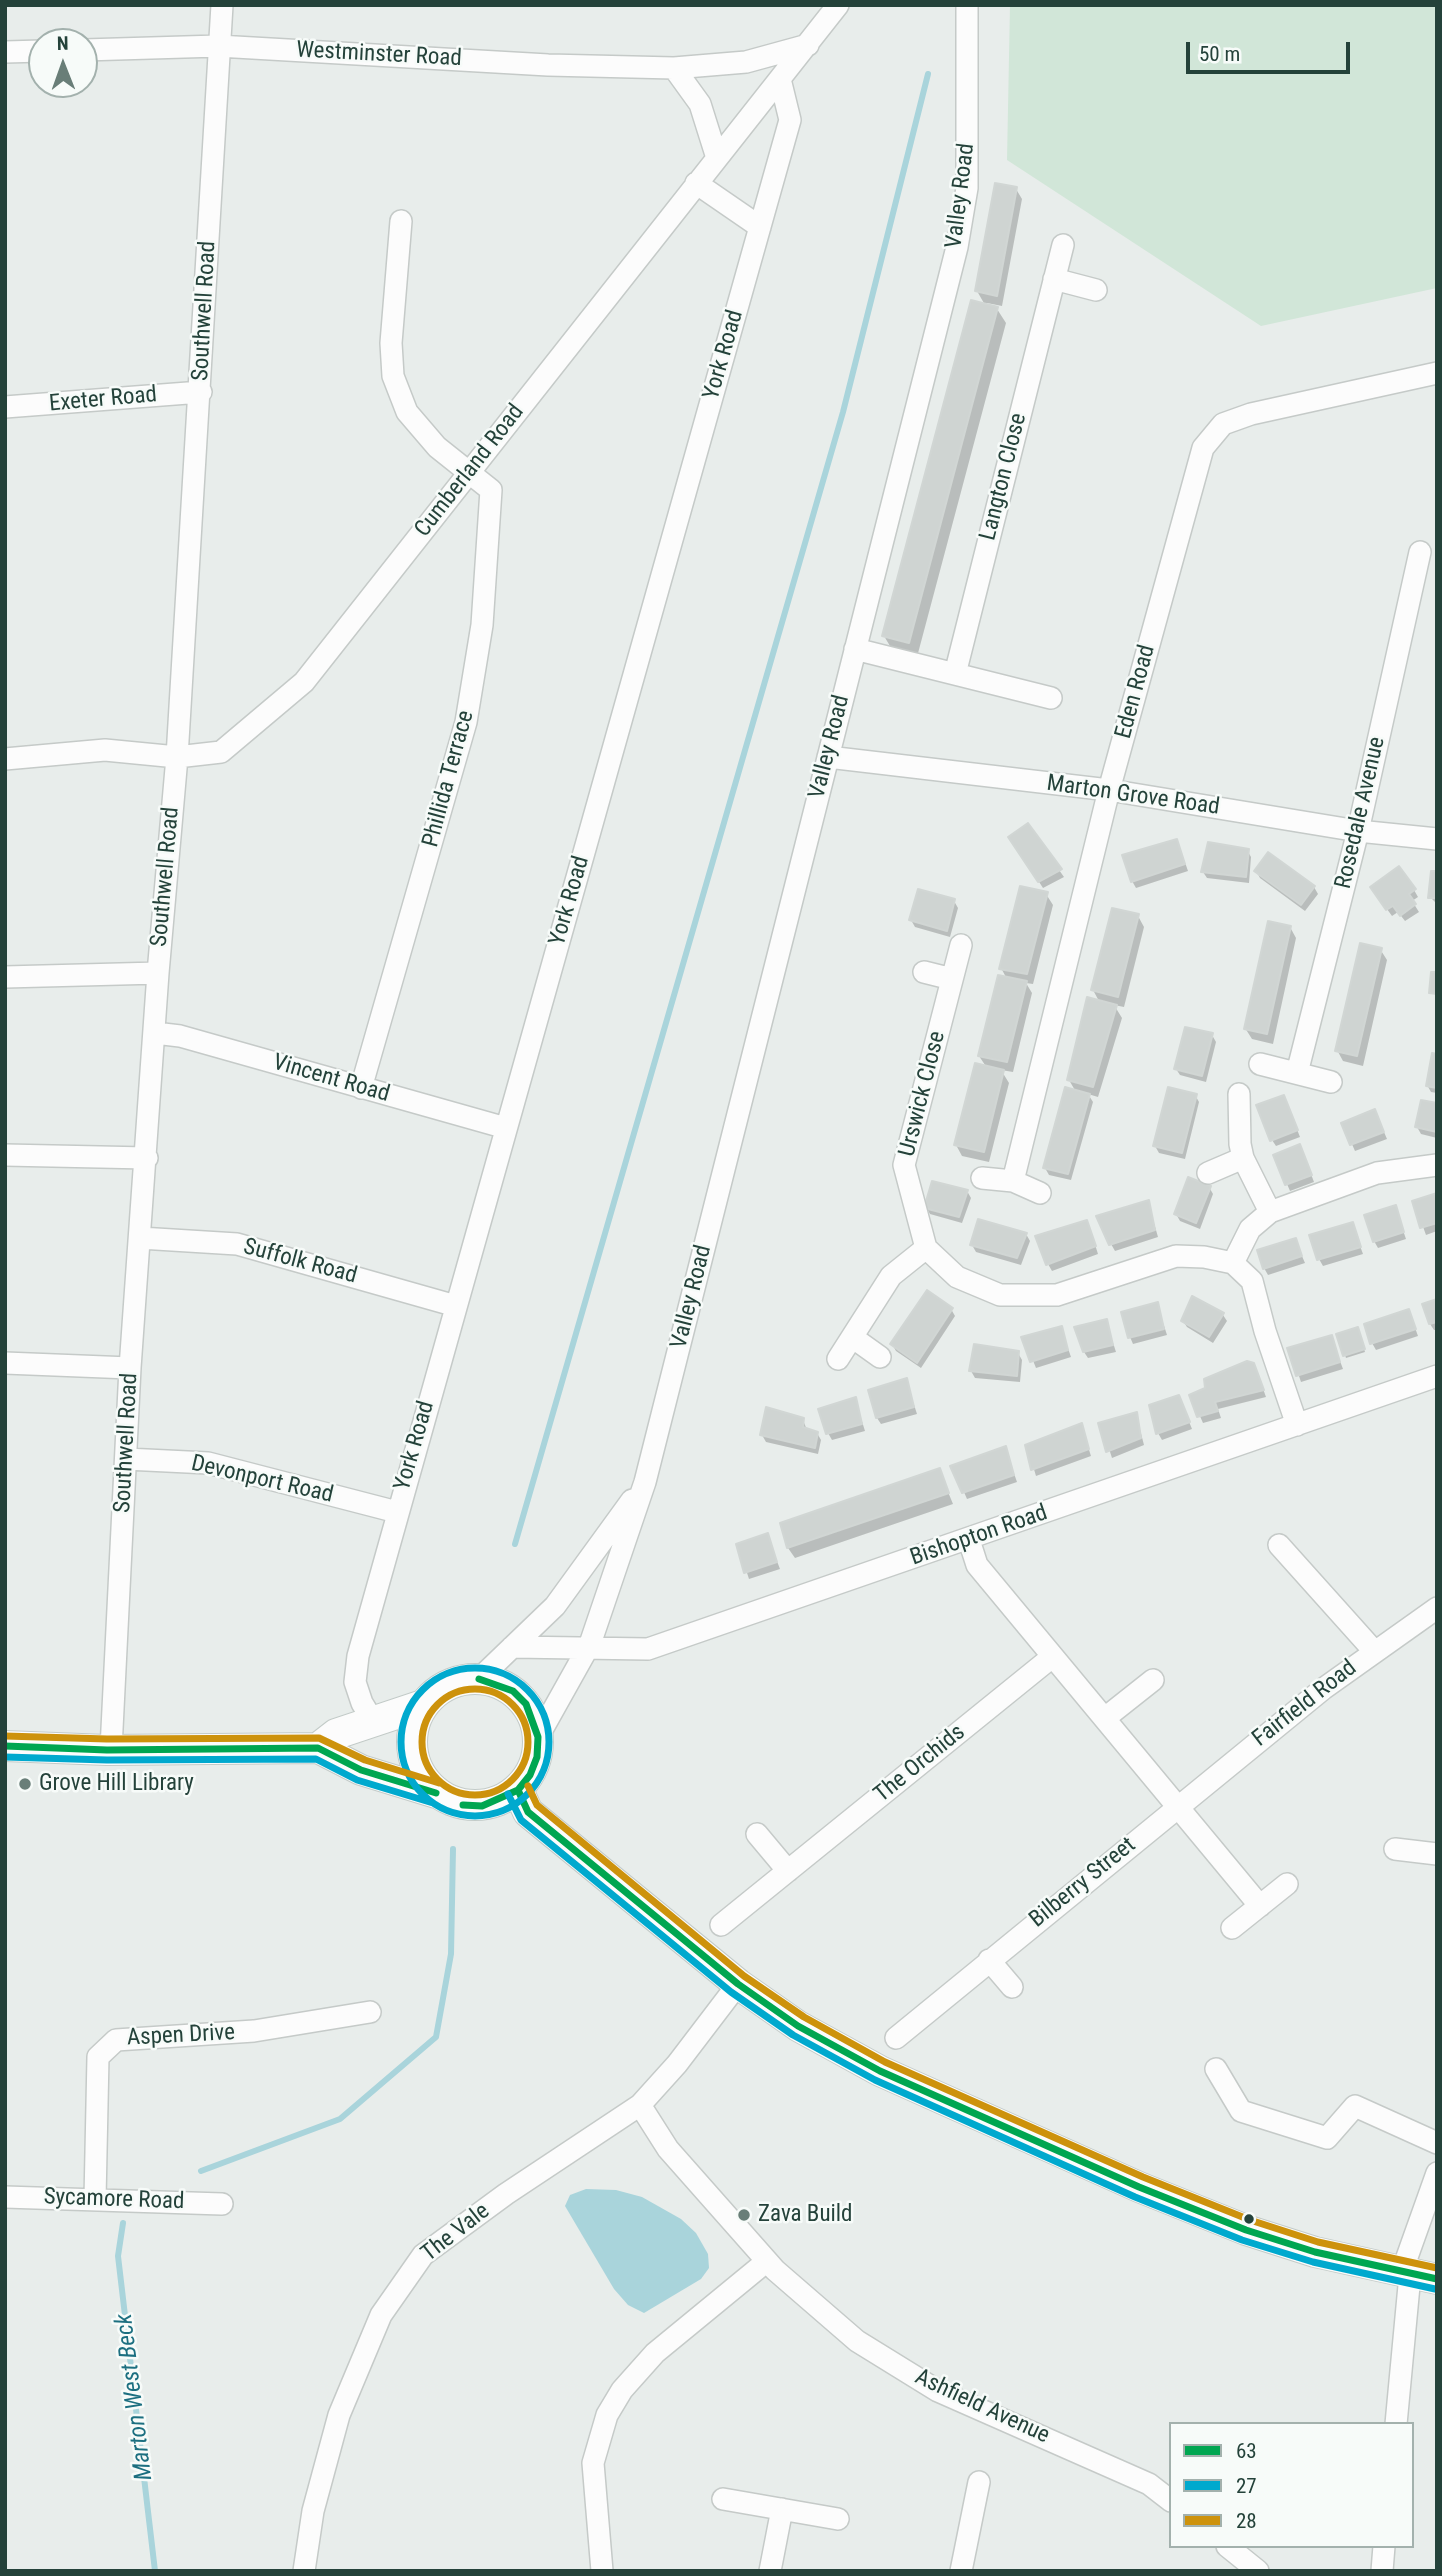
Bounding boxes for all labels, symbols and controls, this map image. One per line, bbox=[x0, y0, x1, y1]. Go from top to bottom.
north arrow bbox=[28, 28, 98, 98]
scale bar bbox=[1190, 28, 1354, 72]
text: N bbox=[57, 32, 69, 55]
street label: Westminster Road bbox=[296, 37, 462, 73]
text: 50 m bbox=[1199, 42, 1240, 66]
street label: Valley Road bbox=[941, 142, 981, 250]
street label: Southwell Road bbox=[188, 240, 222, 382]
street label: York Road bbox=[698, 307, 750, 403]
street label: Exeter Road bbox=[48, 382, 158, 418]
street label: Cumberland Road bbox=[410, 399, 530, 543]
street label: Langton Close bbox=[975, 411, 1033, 543]
street label: Eden Road bbox=[1110, 642, 1162, 742]
street label: Valley Road bbox=[804, 692, 856, 802]
street label: Phillida Terrace bbox=[418, 708, 480, 850]
street label: Rosedale Avenue bbox=[1330, 734, 1392, 892]
street label: Marton Grove Road bbox=[1045, 770, 1221, 822]
street label: Southwell Road bbox=[146, 806, 186, 948]
street label: York Road bbox=[544, 853, 596, 949]
street label: Urswick Close bbox=[894, 1029, 952, 1159]
street label: Vincent Road bbox=[269, 1049, 393, 1109]
street label: Suffolk Road bbox=[240, 1234, 360, 1290]
street label: Valley Road bbox=[666, 1242, 718, 1352]
street label: Southwell Road bbox=[110, 1372, 144, 1514]
street label: York Road bbox=[389, 1398, 441, 1494]
street label: Devonport Road bbox=[188, 1450, 336, 1510]
street label: Bishopton Road bbox=[907, 1500, 1051, 1572]
street label: Fairfield Road bbox=[1248, 1655, 1362, 1753]
street label: The Orchids bbox=[869, 1719, 971, 1809]
place label: Grove Hill Library bbox=[39, 1770, 194, 1798]
marker: Grove Hill Library bbox=[17, 1776, 33, 1792]
street label: Bilberry Street bbox=[1024, 1832, 1142, 1934]
street label: Aspen Drive bbox=[126, 2019, 236, 2053]
street label: Sycamore Road bbox=[43, 2184, 185, 2216]
street label: The Vale bbox=[417, 2198, 495, 2268]
place label: Zava Build bbox=[758, 2201, 852, 2229]
marker: Zava Build bbox=[736, 2207, 752, 2223]
unlabelled marker bbox=[1242, 2212, 1256, 2226]
water label: Marton West Beck bbox=[110, 2312, 160, 2482]
street label: Ashfield Avenue bbox=[910, 2364, 1054, 2450]
legend bbox=[1169, 2422, 1414, 2548]
text: 63 bbox=[1236, 2439, 1257, 2463]
text: 27 bbox=[1236, 2474, 1257, 2498]
text: 28 bbox=[1236, 2509, 1257, 2533]

